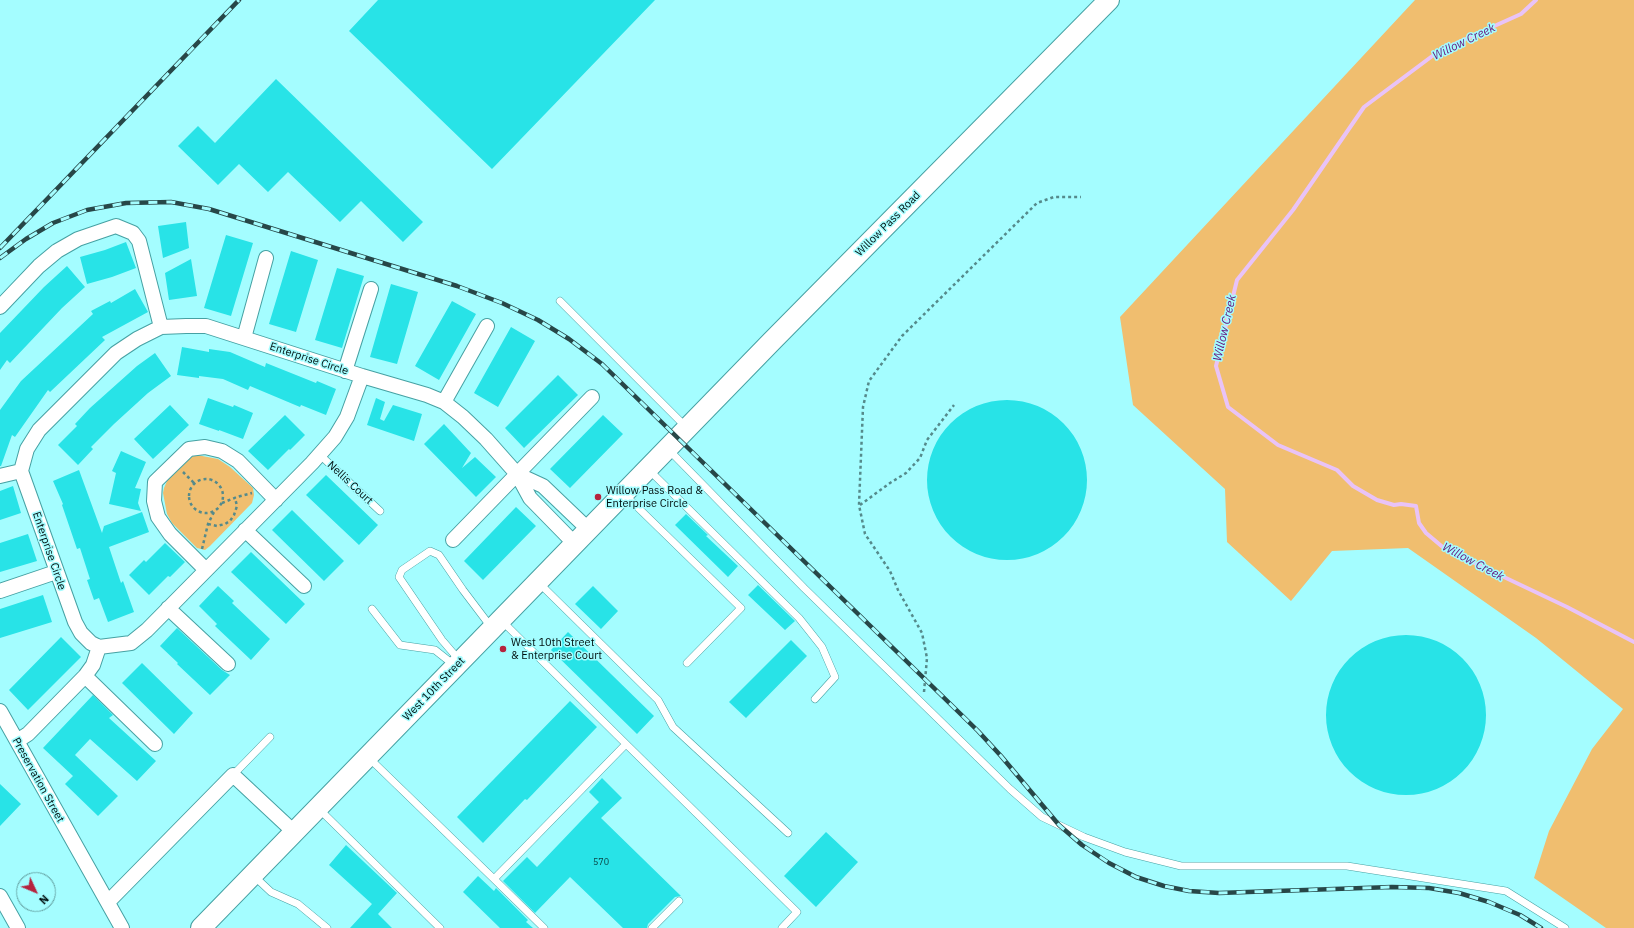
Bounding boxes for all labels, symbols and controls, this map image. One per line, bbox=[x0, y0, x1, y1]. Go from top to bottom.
water label: Willow Creek bbox=[1430, 21, 1498, 63]
street label: Willow Pass Road bbox=[853, 189, 923, 259]
water label: Willow Creek bbox=[1210, 293, 1240, 363]
street label: Enterprise Circle bbox=[268, 340, 350, 378]
street label: Nellis Court bbox=[324, 459, 376, 507]
place label: Willow Pass Road & Enterprise Circle bbox=[606, 484, 703, 510]
marker: Willow Pass Road & Enterprise Circle bbox=[593, 492, 603, 502]
street label: Enterprise Circle bbox=[29, 510, 69, 592]
water label: Willow Creek bbox=[1440, 540, 1506, 584]
place label: West 10th Street & Enterprise Court bbox=[511, 636, 602, 662]
marker: West 10th Street & Enterprise Court bbox=[498, 644, 508, 654]
street label: West 10th Street bbox=[400, 654, 468, 724]
street label: Preservation Street bbox=[9, 735, 67, 825]
house number: 570 bbox=[593, 857, 609, 867]
north arrow bbox=[16, 872, 56, 912]
text: N bbox=[36, 892, 52, 907]

